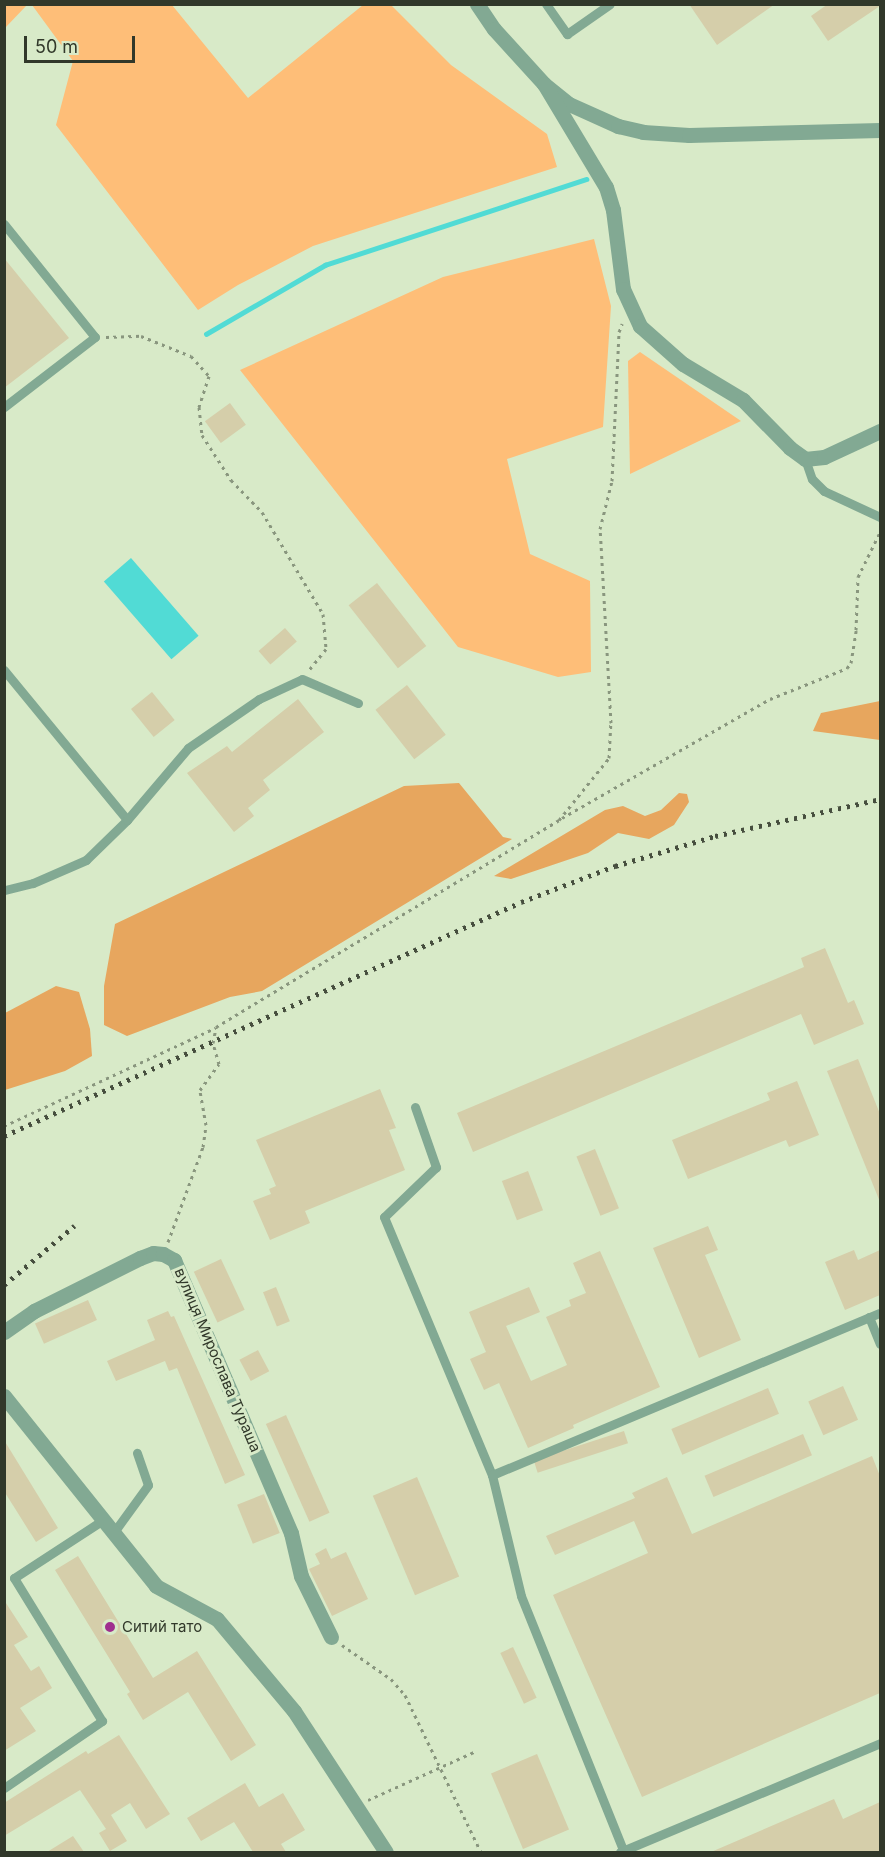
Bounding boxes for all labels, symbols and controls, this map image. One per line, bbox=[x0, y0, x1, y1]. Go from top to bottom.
scale bar bbox=[27, 24, 138, 62]
text: 50 m bbox=[35, 36, 78, 57]
street label: вулиця Мирослава Тураша bbox=[171, 1265, 265, 1455]
place label: Ситий тато bbox=[122, 1618, 202, 1636]
marker: Ситий тато bbox=[103, 1620, 117, 1634]

